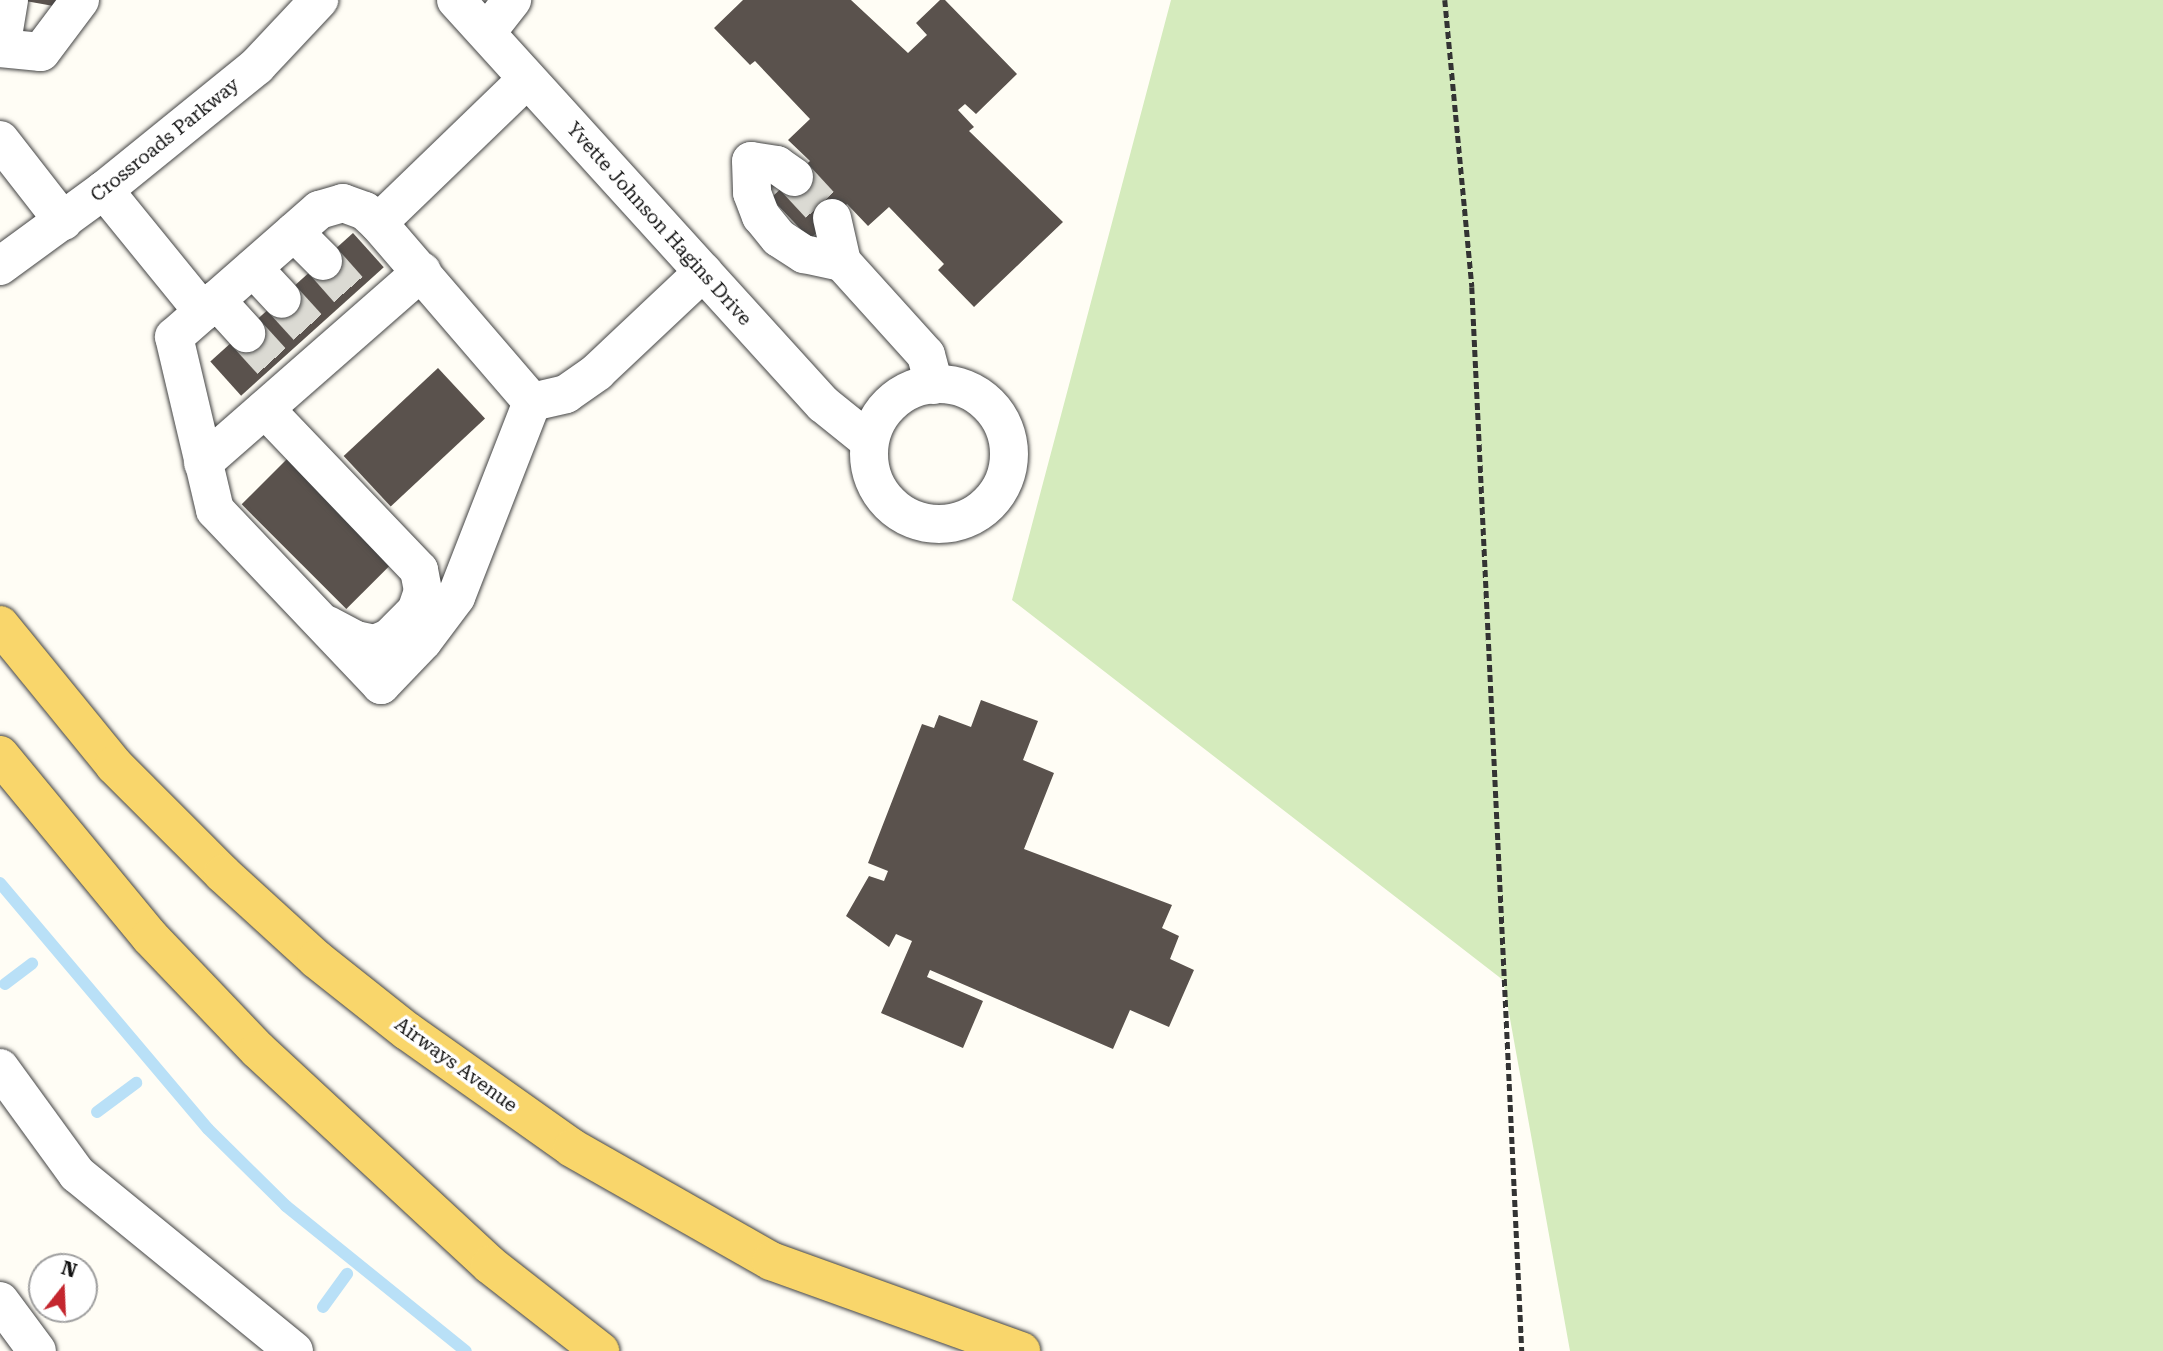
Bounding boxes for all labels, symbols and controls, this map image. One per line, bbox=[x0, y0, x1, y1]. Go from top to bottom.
street label: Crossroads Parkway bbox=[86, 73, 244, 207]
street label: Yvette Johnson Hagins Drive bbox=[562, 118, 756, 330]
street label: Airways Avenue bbox=[390, 1013, 522, 1117]
north arrow bbox=[28, 1253, 98, 1323]
text: N bbox=[59, 1256, 80, 1283]

